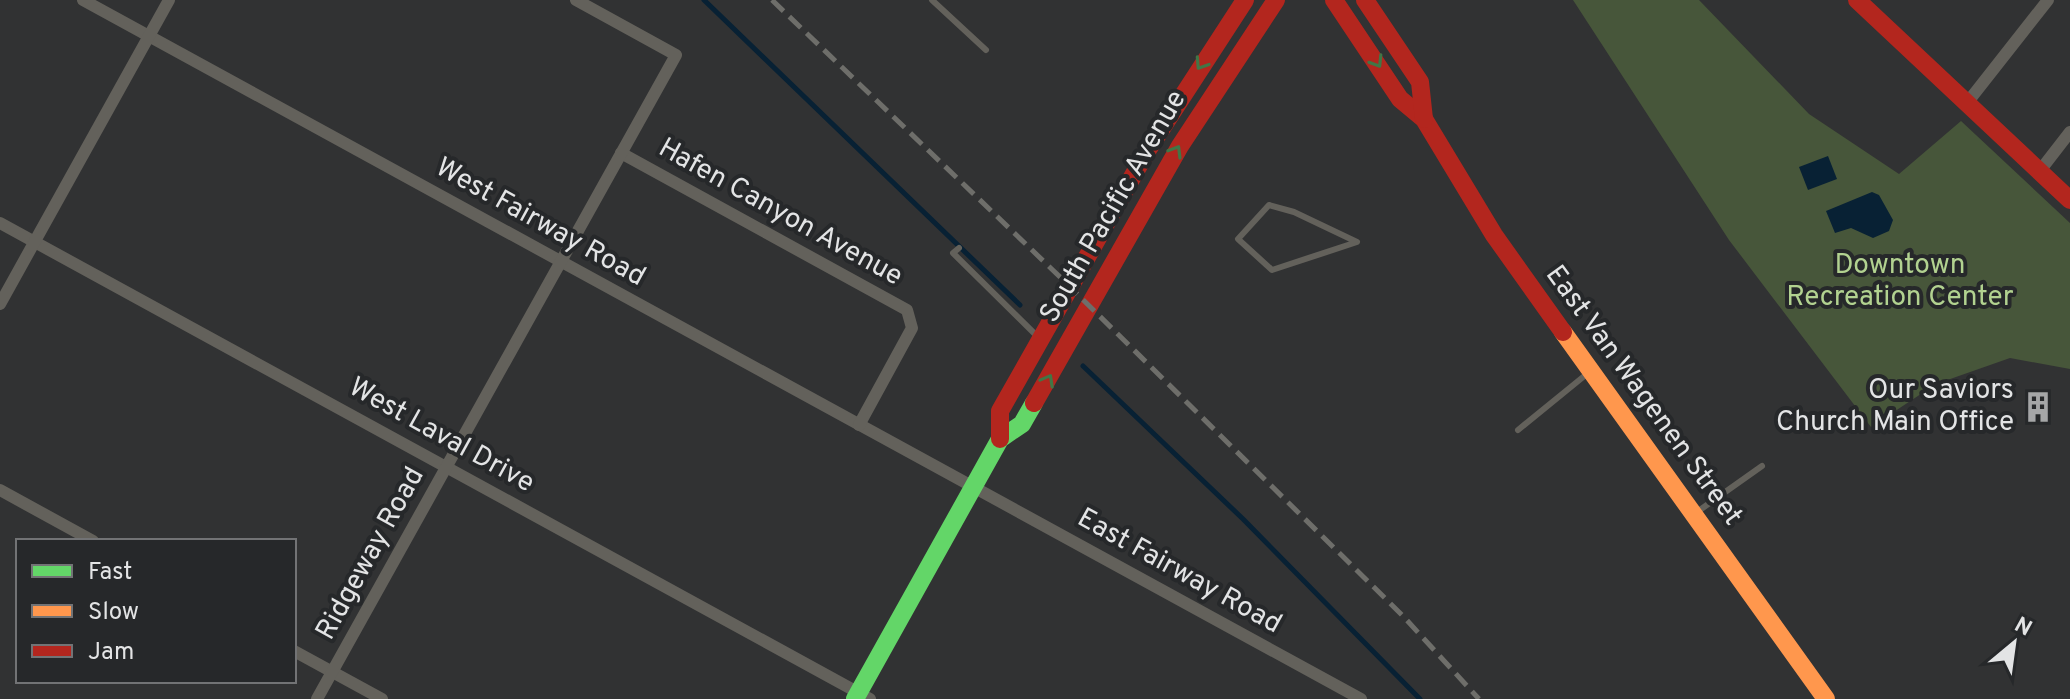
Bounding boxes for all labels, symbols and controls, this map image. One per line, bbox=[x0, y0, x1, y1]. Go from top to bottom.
one-way arrow bbox=[1368, 53, 1383, 67]
one-way arrow bbox=[1196, 56, 1211, 70]
street label: South Pacific Avenue bbox=[1033, 84, 1195, 330]
street label: Hafen Canyon Avenue bbox=[652, 131, 908, 295]
one-way arrow bbox=[1167, 145, 1182, 160]
street label: West Fairway Road bbox=[429, 150, 651, 296]
park label: Downtown Recreation Center bbox=[1786, 248, 2014, 316]
street label: East Van Wagenen Street bbox=[1536, 259, 1750, 533]
street label: West Laval Drive bbox=[342, 370, 540, 502]
place label: Our Saviors Church Main Office bbox=[1776, 373, 2014, 441]
one-way arrow bbox=[1038, 374, 1054, 389]
building icon: Our Saviors Church Main Office bbox=[2021, 390, 2055, 424]
street label: Ridgeway Road bbox=[309, 461, 433, 647]
street label: East Fairway Road bbox=[1070, 501, 1288, 643]
legend bbox=[16, 539, 296, 683]
text: Fast bbox=[88, 558, 132, 588]
text: Slow bbox=[88, 598, 139, 628]
north arrow bbox=[1974, 603, 2054, 683]
text: N bbox=[2009, 612, 2036, 643]
text: Jam bbox=[88, 638, 134, 668]

